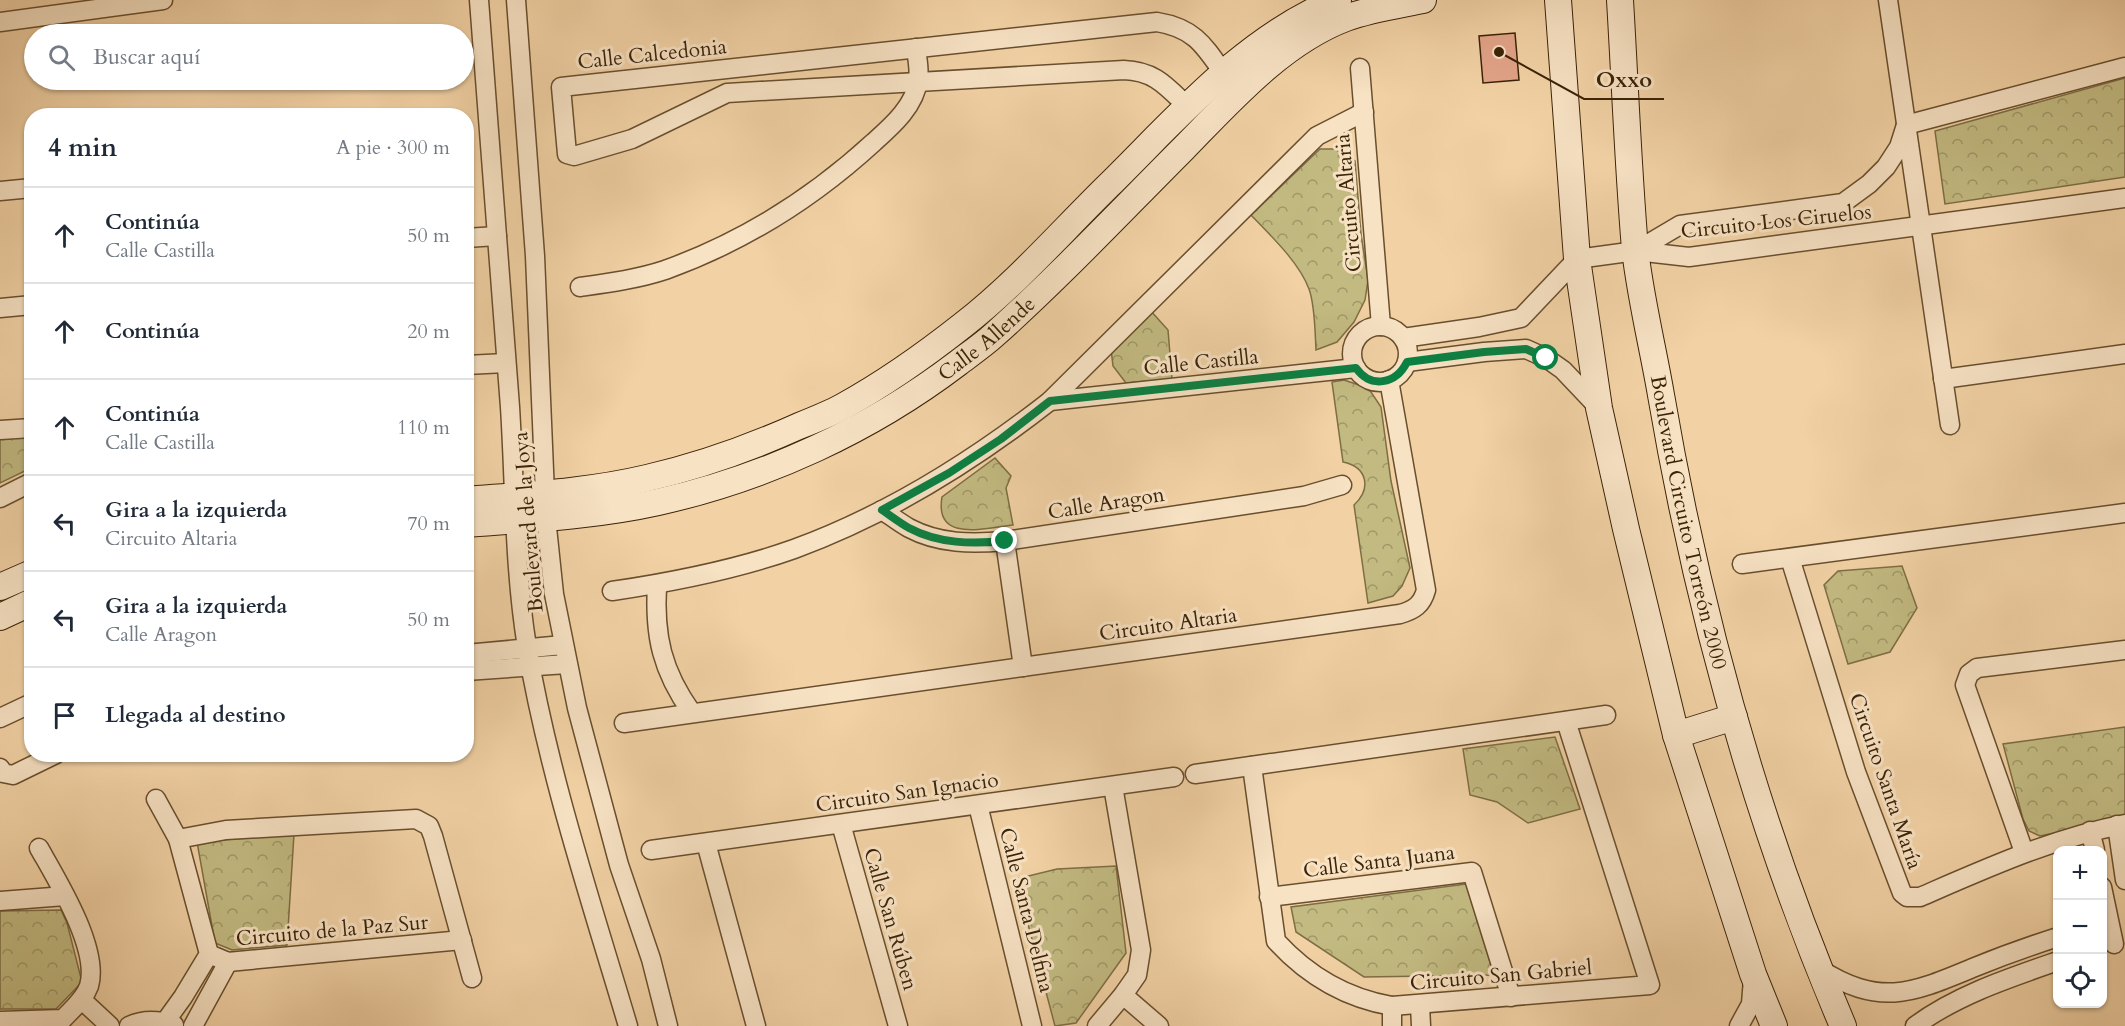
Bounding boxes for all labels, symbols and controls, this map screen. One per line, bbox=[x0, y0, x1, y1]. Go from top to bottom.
search box bbox=[24, 24, 474, 90]
street label: Calle Calcedonia bbox=[576, 32, 728, 77]
icon: search bbox=[45, 41, 78, 74]
text: Buscar aquí bbox=[93, 42, 200, 72]
callout: Oxxo bbox=[1584, 59, 1664, 99]
text: Oxxo bbox=[1596, 65, 1652, 95]
text: 4 min bbox=[48, 130, 117, 165]
street label: Circuito Altaria bbox=[1328, 133, 1369, 273]
text: A pie · 300 m bbox=[336, 134, 450, 161]
street label: Circuito Los Ciruelos bbox=[1679, 197, 1873, 246]
text: Continúa bbox=[105, 207, 200, 237]
icon: ahead bbox=[48, 219, 81, 252]
text: 50 m bbox=[407, 222, 450, 249]
text: Calle Castilla bbox=[105, 237, 215, 264]
street label: Calle Allende bbox=[932, 290, 1042, 388]
icon: ahead bbox=[48, 315, 81, 348]
text: Continúa bbox=[105, 316, 200, 346]
text: 20 m bbox=[407, 318, 450, 345]
street label: Calle Castilla bbox=[1142, 342, 1260, 383]
route start bbox=[1532, 344, 1558, 370]
street label: Boulevard Circuito Torreón 2000 bbox=[1643, 373, 1734, 673]
text: Continúa bbox=[105, 399, 200, 429]
icon: ahead bbox=[48, 411, 81, 444]
text: 110 m bbox=[397, 414, 450, 441]
text: Calle Castilla bbox=[105, 429, 215, 456]
street label: Boulevard de la Joya bbox=[506, 430, 551, 614]
street label: Calle Aragon bbox=[1046, 480, 1167, 527]
text: Gira a la izquierda bbox=[105, 495, 288, 525]
icon: left bbox=[48, 507, 81, 540]
text: 70 m bbox=[407, 510, 450, 537]
text: Circuito Altaria bbox=[105, 525, 237, 552]
route end bbox=[991, 527, 1017, 553]
text: Gira a la izquierda bbox=[105, 591, 288, 621]
street label: Circuito Altaria bbox=[1097, 600, 1239, 649]
icon: left bbox=[48, 603, 81, 636]
text: 50 m bbox=[407, 606, 450, 633]
text: Calle Aragon bbox=[105, 621, 217, 648]
street label: Circuito Santa María bbox=[1842, 689, 1929, 873]
icon: arrive bbox=[48, 699, 81, 732]
text: Llegada al destino bbox=[105, 700, 286, 730]
street label: Circuito San Ignacio bbox=[814, 765, 1000, 820]
street label: Calle Santa Delfina bbox=[992, 825, 1061, 995]
street label: Calle Santa Juana bbox=[1302, 838, 1457, 885]
street label: Calle San Rúben bbox=[856, 845, 925, 994]
map controls bbox=[2053, 846, 2107, 1008]
button: + bbox=[2053, 846, 2107, 900]
button: − bbox=[2053, 900, 2107, 954]
street label: Circuito de la Paz Sur bbox=[235, 908, 430, 953]
street label: Circuito San Gabriel bbox=[1409, 953, 1593, 998]
button: locate bbox=[2053, 954, 2107, 1008]

